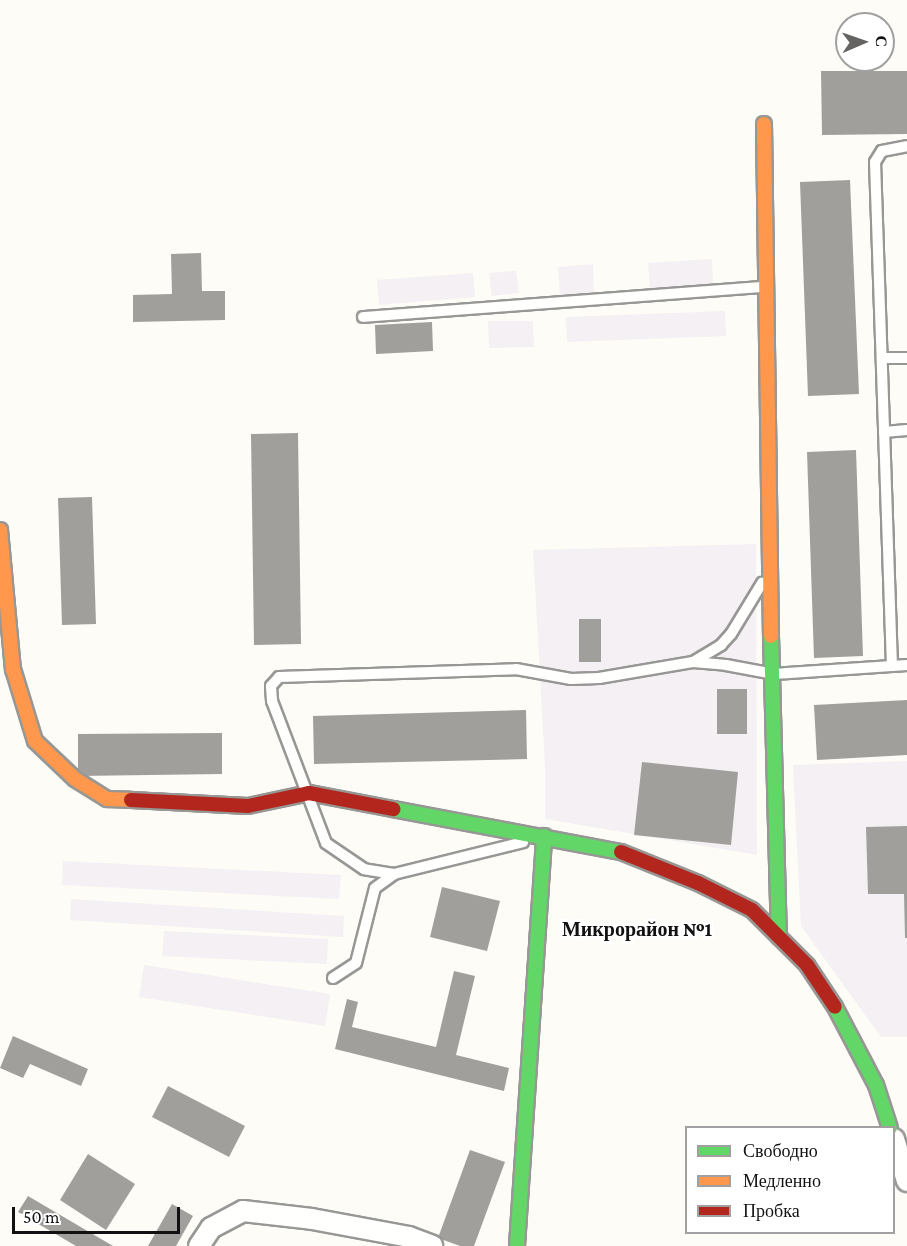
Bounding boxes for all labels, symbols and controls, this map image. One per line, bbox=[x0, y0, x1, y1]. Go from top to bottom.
north arrow bbox=[835, 12, 895, 72]
text: С bbox=[873, 35, 890, 47]
district label: Микрорайон №1 bbox=[562, 917, 712, 941]
legend bbox=[685, 1126, 895, 1234]
text: Свободно bbox=[743, 1141, 818, 1161]
text: Медленно bbox=[743, 1171, 821, 1191]
scale bar bbox=[15, 1195, 183, 1233]
text: Пробка bbox=[743, 1201, 800, 1221]
text: 50 m bbox=[23, 1207, 60, 1227]

